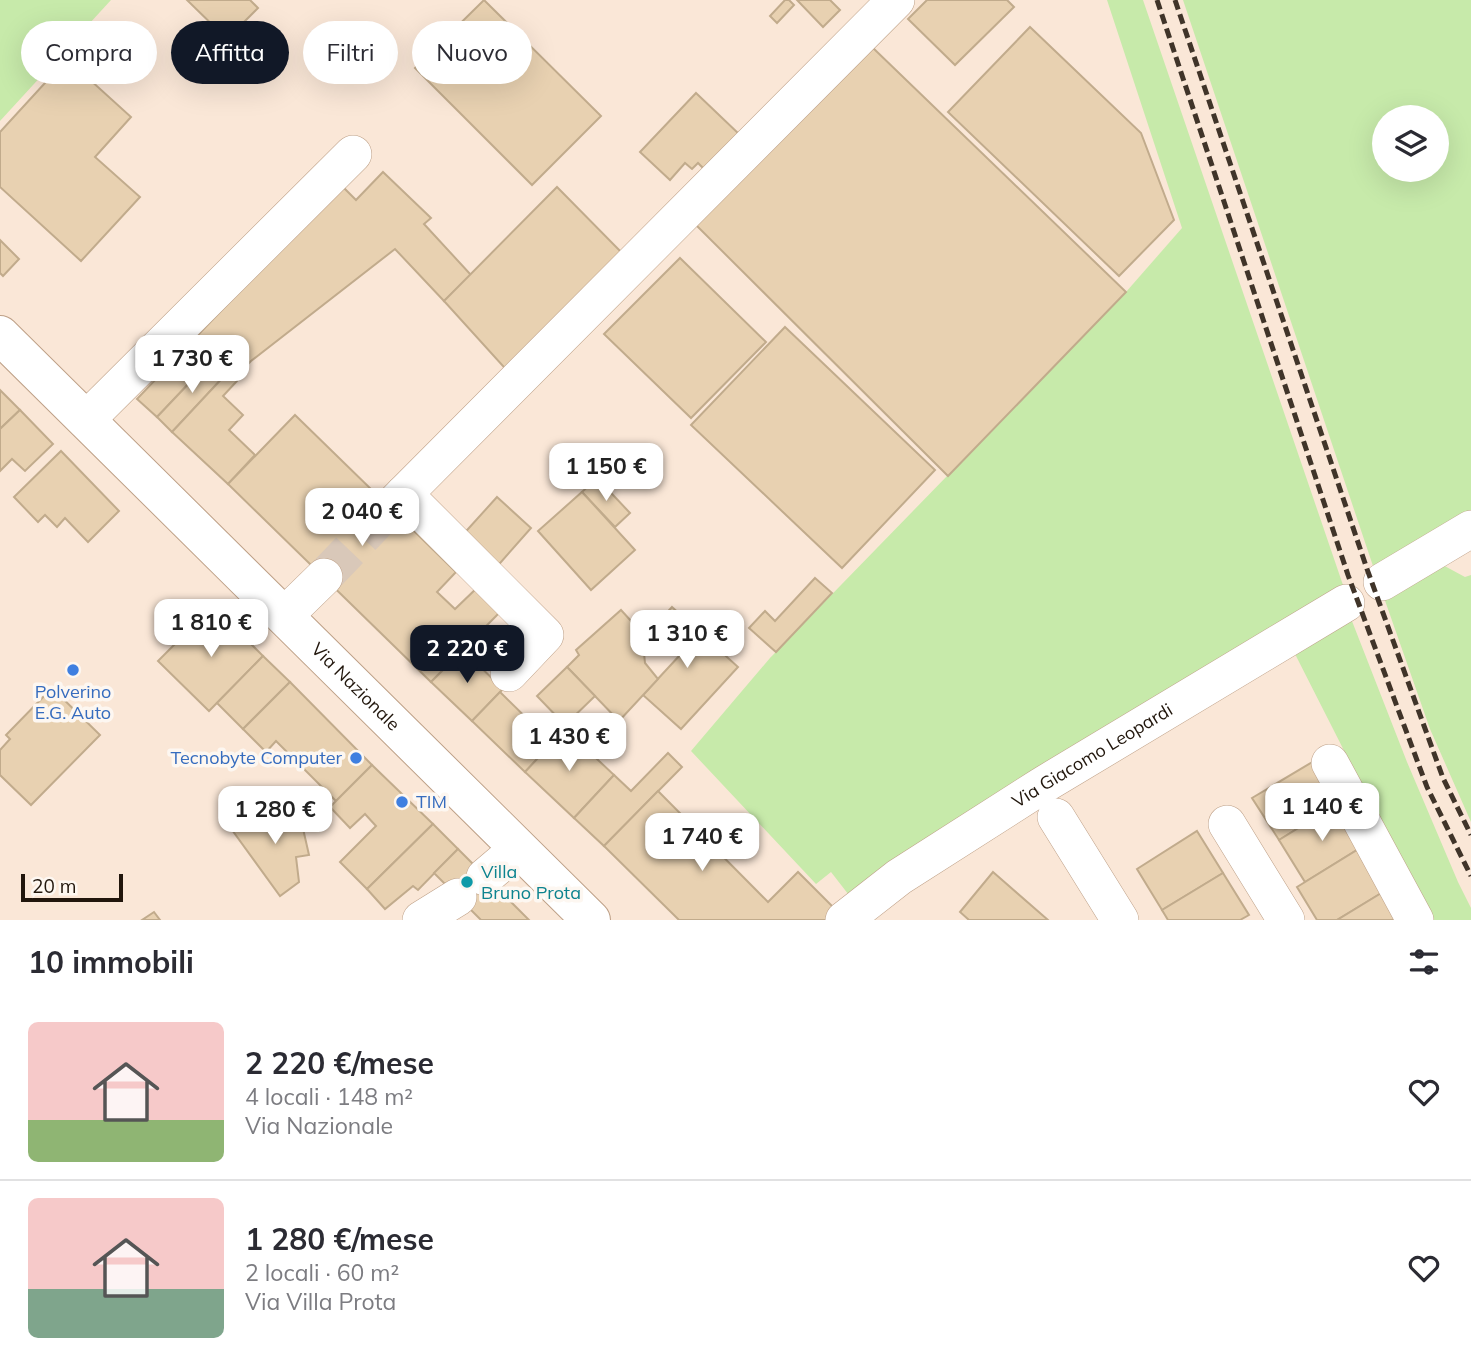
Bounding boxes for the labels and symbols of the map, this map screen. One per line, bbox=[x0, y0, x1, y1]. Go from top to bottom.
pin: 1 730 € bbox=[127, 336, 257, 395]
pin: 1 150 € bbox=[541, 444, 671, 503]
pin: 2 040 € bbox=[297, 489, 427, 548]
pin: 1 810 € bbox=[146, 600, 276, 659]
pin: 1 310 € bbox=[622, 610, 752, 670]
pin: 2 220 € bbox=[402, 626, 532, 685]
street label: Via Nazionale bbox=[306, 637, 405, 735]
marker: Polverino E.G. Auto bbox=[65, 662, 81, 678]
place label: Polverino E.G. Auto bbox=[35, 680, 111, 724]
street label: Via Giacomo Leopardi bbox=[1008, 698, 1176, 813]
pin: 1 430 € bbox=[504, 714, 634, 773]
place label: Tecnobyte Computer bbox=[170, 746, 342, 769]
marker: Tecnobyte Computer bbox=[348, 750, 364, 766]
pin: 1 140 € bbox=[1257, 784, 1387, 843]
pin: 1 280 € bbox=[210, 786, 340, 846]
place label: TIM bbox=[416, 790, 447, 813]
marker: TIM bbox=[394, 794, 410, 810]
pin: 1 740 € bbox=[637, 814, 767, 873]
place label: Villa Bruno Prota bbox=[481, 860, 581, 904]
scale bar bbox=[21, 871, 122, 903]
marker: Villa Bruno Prota bbox=[459, 874, 475, 890]

